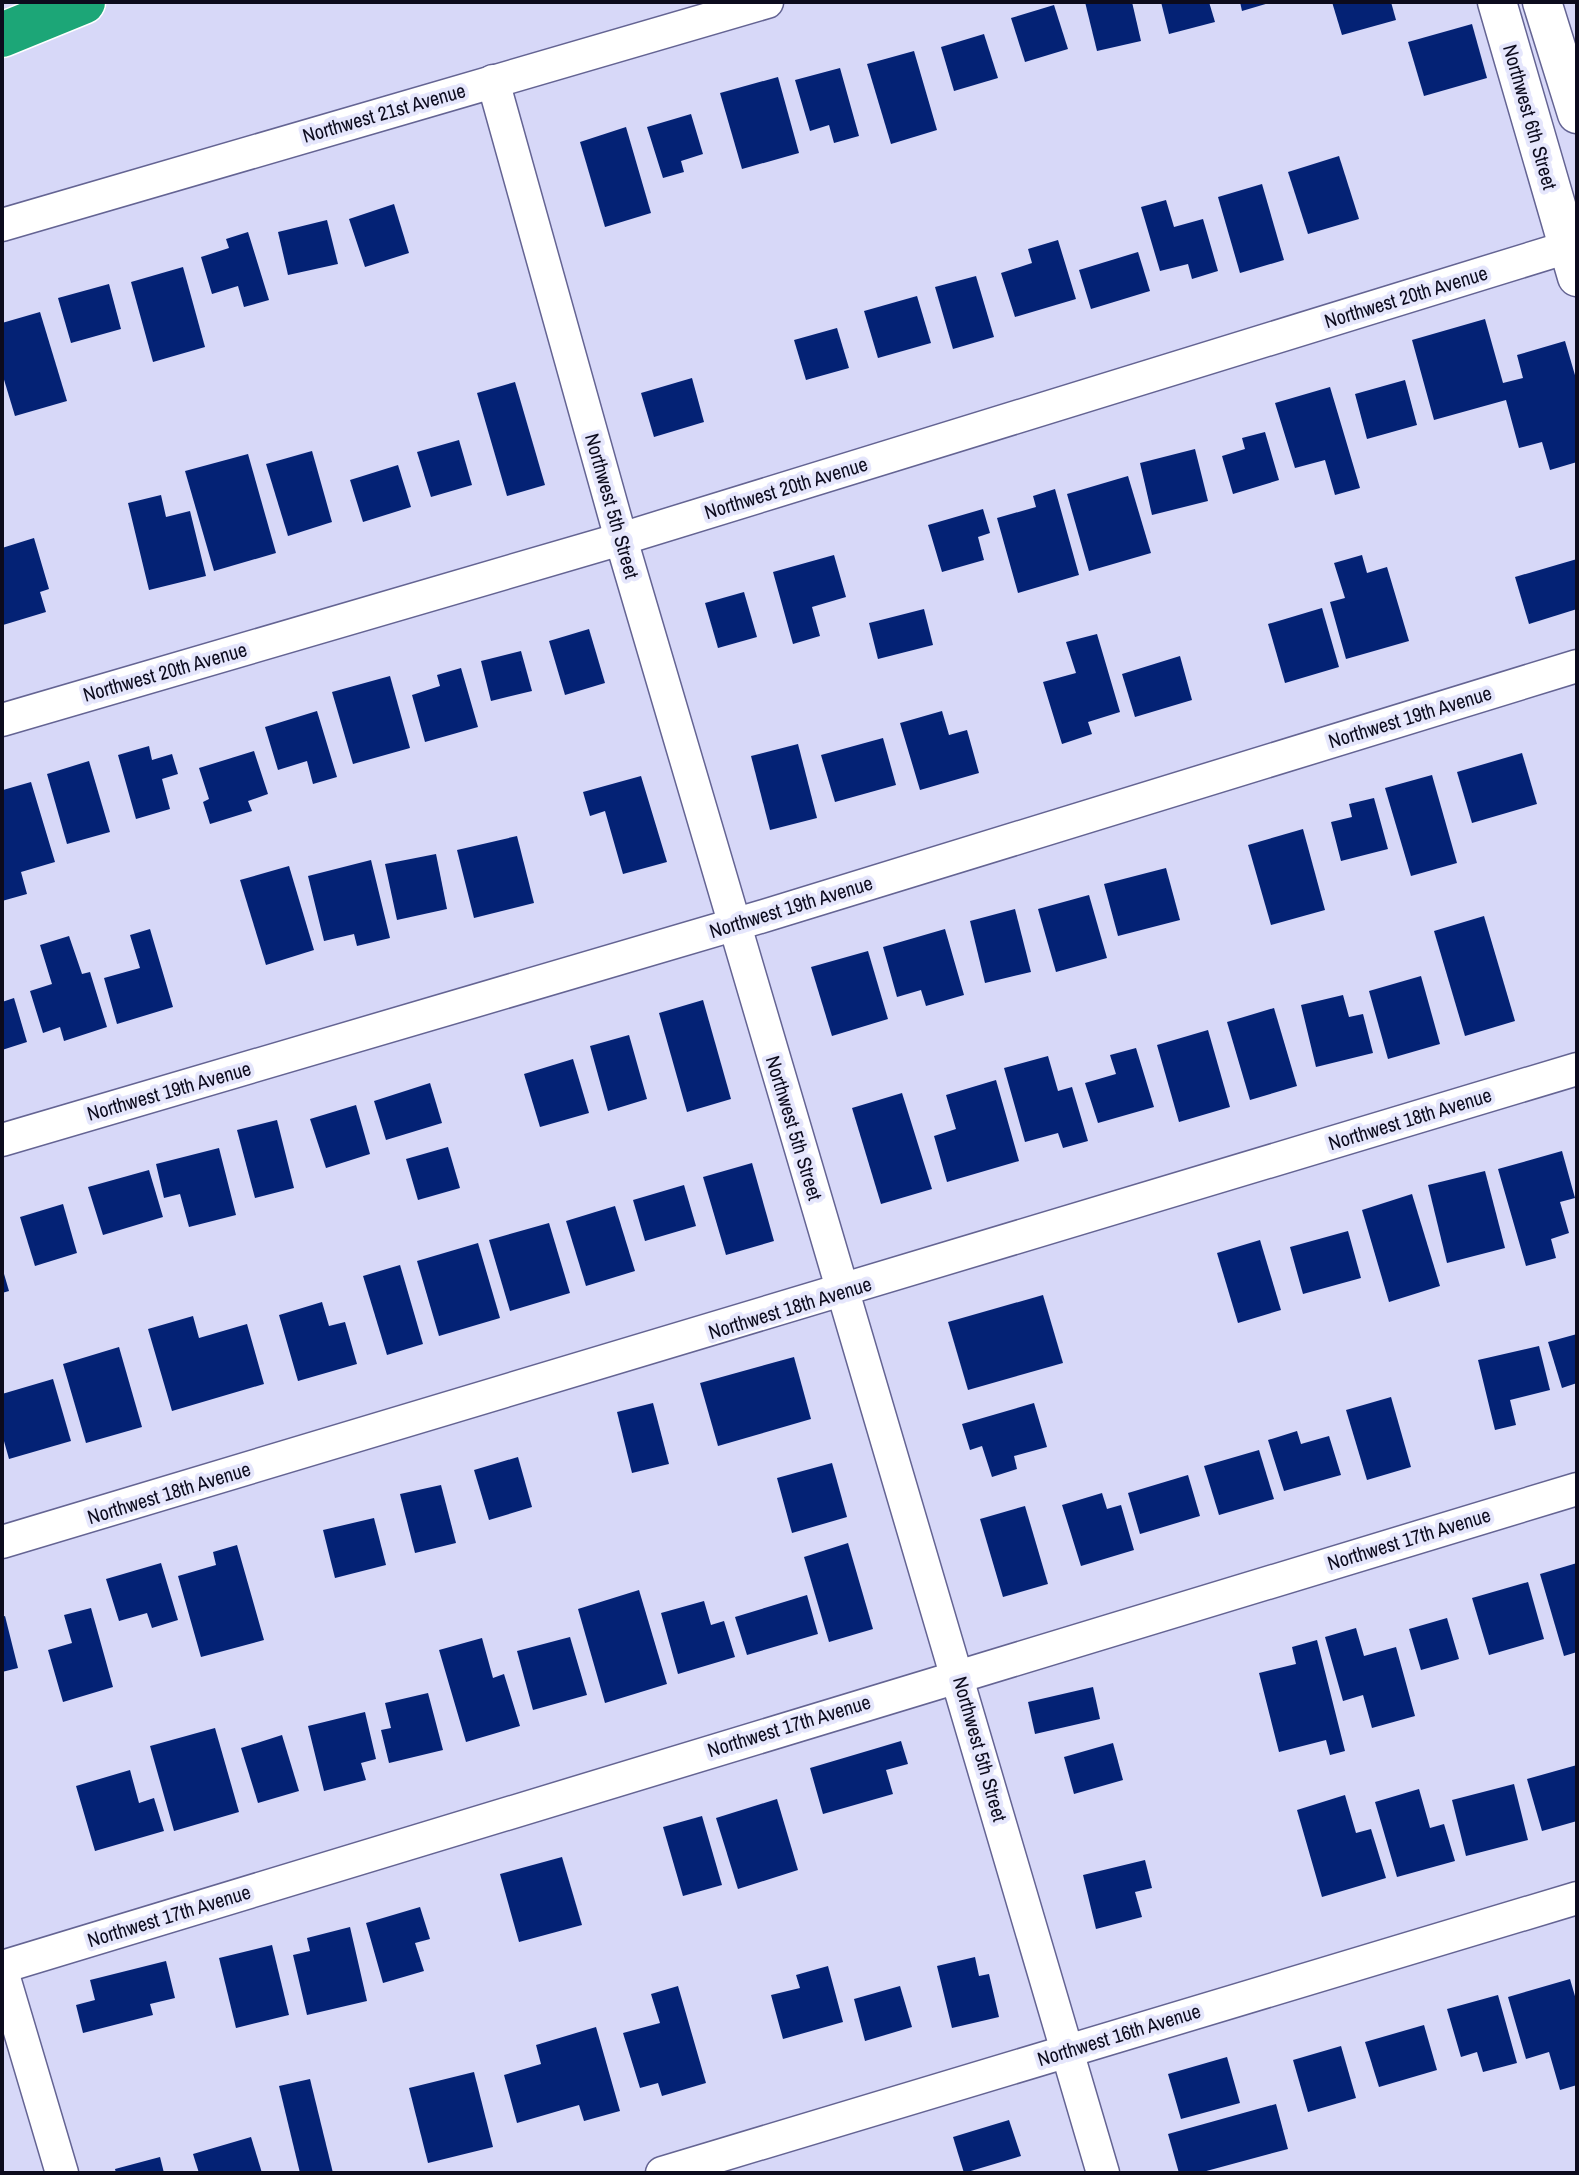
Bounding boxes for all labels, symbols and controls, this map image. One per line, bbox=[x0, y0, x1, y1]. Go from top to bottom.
street label: Northwest 6th Street bbox=[1497, 41, 1564, 193]
street label: Northwest 21st Avenue bbox=[299, 76, 469, 149]
street label: Northwest 20th Avenue bbox=[1321, 259, 1491, 334]
street label: Northwest 5th Street bbox=[579, 430, 646, 582]
street label: Northwest 20th Avenue bbox=[701, 450, 871, 525]
street label: Northwest 20th Avenue bbox=[80, 635, 250, 708]
street label: Northwest 19th Avenue bbox=[1325, 679, 1495, 754]
street label: Northwest 19th Avenue bbox=[706, 869, 876, 944]
street label: Northwest 5th Street bbox=[760, 1052, 829, 1204]
street label: Northwest 19th Avenue bbox=[84, 1054, 254, 1127]
street label: Northwest 18th Avenue bbox=[1325, 1081, 1495, 1156]
street label: Northwest 18th Avenue bbox=[705, 1270, 875, 1345]
street label: Northwest 18th Avenue bbox=[84, 1455, 254, 1530]
street label: Northwest 17th Avenue bbox=[1324, 1501, 1494, 1576]
street label: Northwest 5th Street bbox=[947, 1673, 1014, 1825]
street label: Northwest 17th Avenue bbox=[704, 1688, 874, 1763]
street label: Northwest 17th Avenue bbox=[84, 1878, 254, 1953]
street label: Northwest 16th Avenue bbox=[1034, 1997, 1204, 2072]

